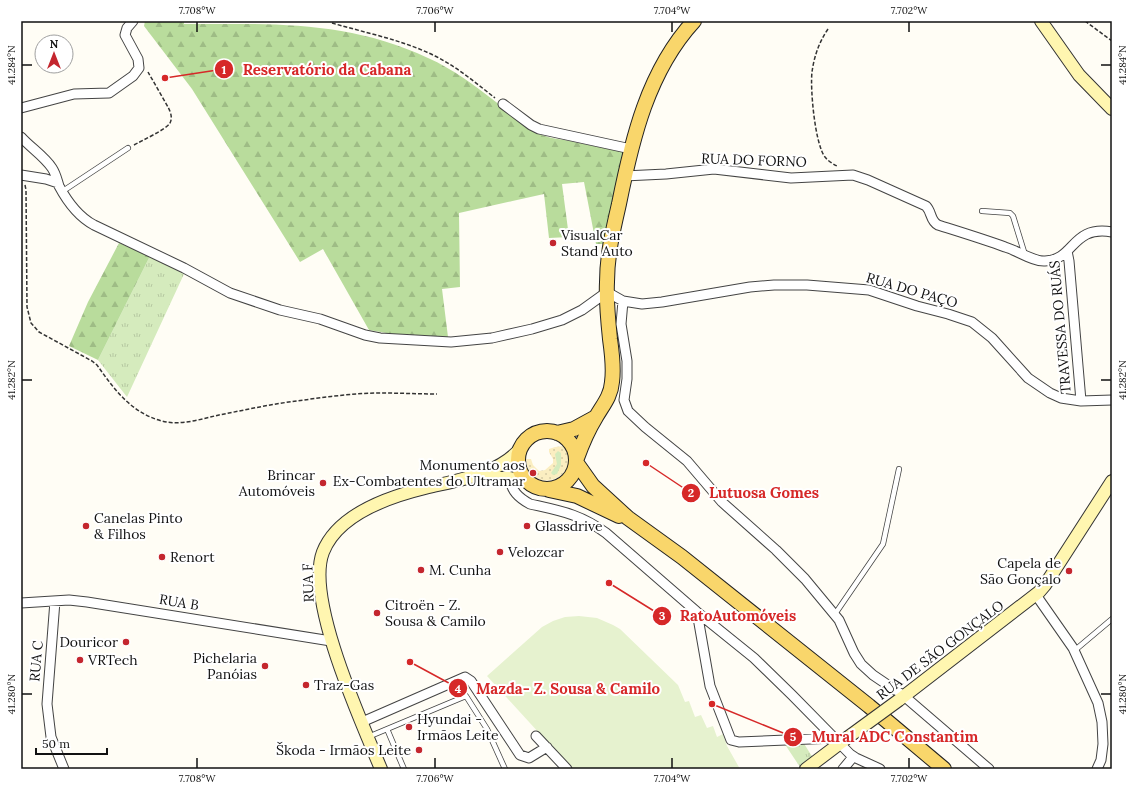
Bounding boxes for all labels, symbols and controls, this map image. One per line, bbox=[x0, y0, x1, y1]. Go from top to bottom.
text: 7.708°W bbox=[179, 4, 216, 17]
text: 7.706°W bbox=[417, 4, 454, 17]
text: 7.704°W bbox=[654, 4, 691, 17]
text: 7.702°W bbox=[891, 4, 928, 17]
north arrow bbox=[34, 34, 74, 74]
text: N bbox=[50, 37, 59, 51]
text: 41.284°N bbox=[5, 45, 18, 85]
text: 41.284°N bbox=[1116, 45, 1129, 85]
callout: Reservatório da Cabana bbox=[214, 56, 419, 83]
text: Reservatório da Cabana bbox=[243, 60, 411, 79]
text: 1 bbox=[222, 62, 227, 77]
street label: RUA DO FORNO bbox=[701, 149, 807, 171]
place label: VisualCar Stand Auto bbox=[560, 226, 633, 260]
marker: VisualCar Stand Auto bbox=[548, 238, 558, 248]
street label: TRAVESSA DO RUÁS bbox=[1045, 260, 1075, 394]
street label: RUA DO PAÇO bbox=[864, 268, 960, 312]
text: 41.282°N bbox=[5, 360, 18, 400]
text: 41.282°N bbox=[1116, 360, 1129, 400]
place label: Monumento aos Ex-Combatentes do Ultramar bbox=[333, 456, 525, 490]
place label: Brincar Automóveis bbox=[238, 466, 315, 500]
marker: Monumento aos Ex-Combatentes do Ultramar bbox=[528, 468, 538, 478]
marker: Brincar Automóveis bbox=[318, 478, 328, 488]
callout: Lutuosa Gomes bbox=[681, 479, 827, 506]
text: Lutuosa Gomes bbox=[709, 483, 819, 502]
text: 2 bbox=[688, 485, 694, 500]
place label: Canelas Pinto & Filhos bbox=[94, 509, 183, 543]
place label: Glassdrive bbox=[535, 517, 603, 535]
marker: Canelas Pinto & Filhos bbox=[81, 521, 91, 531]
marker: Glassdrive bbox=[522, 521, 532, 531]
place label: Velozcar bbox=[507, 543, 564, 561]
marker: Velozcar bbox=[495, 547, 505, 557]
place label: Renort bbox=[170, 548, 215, 566]
marker: Renort bbox=[157, 552, 167, 562]
place label: Capela de São Gonçalo bbox=[980, 554, 1061, 588]
place label: M. Cunha bbox=[429, 561, 491, 579]
street label: RUA F bbox=[298, 563, 318, 603]
marker: M. Cunha bbox=[416, 565, 426, 575]
marker: Capela de São Gonçalo bbox=[1064, 566, 1074, 576]
street label: RUA B bbox=[158, 590, 200, 614]
place label: Citroën - Z. Sousa & Camilo bbox=[385, 596, 486, 630]
street label: RUA DE SÃO GONÇALO bbox=[873, 596, 1007, 704]
callout: RatoAutomóveis bbox=[652, 602, 805, 629]
text: RatoAutomóveis bbox=[680, 606, 796, 625]
marker: Citroën - Z. Sousa & Camilo bbox=[372, 608, 382, 618]
text: 3 bbox=[659, 608, 666, 623]
place label: Douricor bbox=[59, 633, 118, 651]
marker: Douricor bbox=[121, 637, 131, 647]
street label: RUA C bbox=[25, 640, 47, 682]
place label: Pichelaria Panóias bbox=[193, 649, 257, 683]
place label: VRTech bbox=[87, 651, 138, 669]
marker: VRTech bbox=[75, 655, 85, 665]
marker: Pichelaria Panóias bbox=[260, 661, 270, 671]
text: 41.280°N bbox=[5, 673, 18, 714]
text: 41.280°N bbox=[1116, 673, 1129, 714]
callout: Mazda- Z. Sousa & Camilo bbox=[448, 675, 669, 702]
place label: Traz-Gas bbox=[314, 676, 374, 694]
text: Mazda- Z. Sousa & Camilo bbox=[476, 679, 661, 698]
marker: Traz-Gas bbox=[301, 680, 311, 690]
text: 4 bbox=[455, 681, 462, 696]
place label: Hyundai - Irmãos Leite bbox=[417, 710, 499, 744]
marker: Hyundai - Irmãos Leite bbox=[404, 722, 414, 732]
callout: Mural ADC Constantim bbox=[783, 723, 986, 750]
text: Mural ADC Constantim bbox=[812, 727, 979, 746]
text: 5 bbox=[790, 729, 797, 744]
scale bar bbox=[36, 730, 107, 756]
text: 50 m bbox=[42, 736, 70, 751]
place label: Škoda - Irmãos Leite bbox=[276, 741, 411, 759]
marker: Škoda - Irmãos Leite bbox=[414, 745, 424, 755]
text: 7.708°W bbox=[179, 772, 216, 785]
text: 7.706°W bbox=[417, 772, 454, 785]
text: 7.704°W bbox=[654, 772, 691, 785]
text: 7.702°W bbox=[891, 772, 928, 785]

